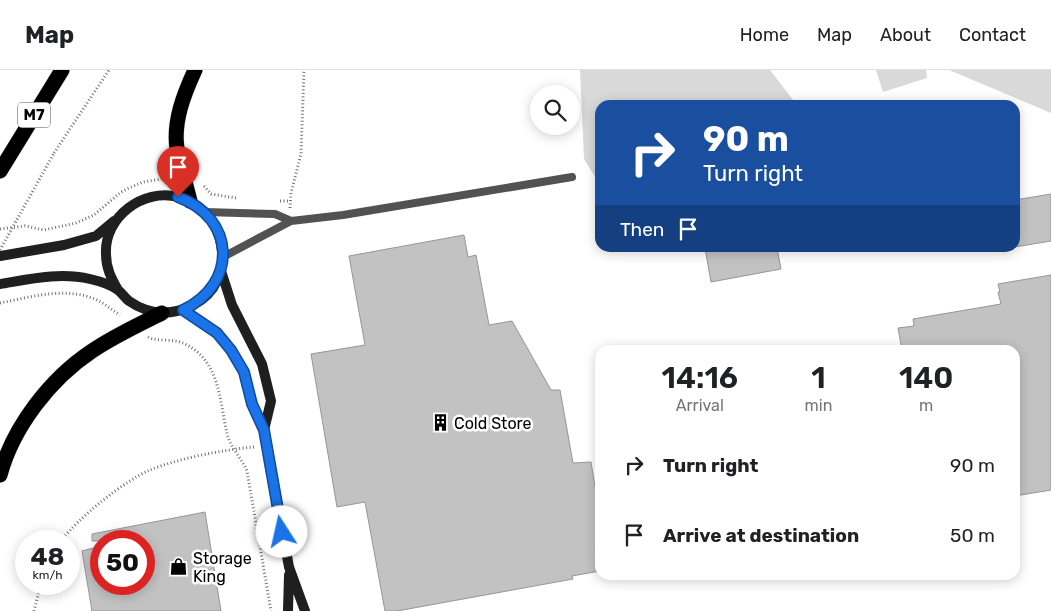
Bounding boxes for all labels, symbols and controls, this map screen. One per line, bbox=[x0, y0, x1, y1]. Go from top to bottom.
text: Map bbox=[25, 21, 74, 49]
text: Home bbox=[740, 24, 789, 46]
text: Map bbox=[817, 24, 852, 46]
text: About bbox=[880, 24, 931, 46]
text: Contact bbox=[959, 24, 1026, 46]
map controls bbox=[530, 85, 580, 135]
button: search bbox=[530, 85, 580, 135]
road number: M7 bbox=[18, 102, 50, 128]
text: 90 m bbox=[703, 118, 789, 160]
icon: right bbox=[620, 120, 685, 185]
pin bbox=[157, 146, 199, 197]
icon: arrive bbox=[164, 153, 192, 181]
text: Turn right bbox=[703, 160, 803, 187]
icon: arrive bbox=[674, 215, 702, 243]
text: Then bbox=[620, 218, 664, 241]
text: 14:16 bbox=[662, 360, 738, 396]
text: 1 bbox=[811, 360, 826, 396]
text: 140 bbox=[899, 360, 953, 396]
text: Arrival bbox=[676, 396, 724, 415]
text: min bbox=[805, 396, 832, 415]
text: m bbox=[919, 396, 933, 415]
building icon: Cold Store bbox=[430, 413, 450, 433]
place label: Cold Store bbox=[454, 414, 531, 433]
icon: right bbox=[620, 451, 648, 479]
text: Turn right bbox=[663, 454, 758, 477]
text: 90 m bbox=[950, 454, 995, 477]
position arrow bbox=[255, 505, 307, 557]
icon: arrive bbox=[620, 521, 648, 549]
text: Arrive at destination bbox=[663, 524, 859, 547]
text: 50 m bbox=[950, 524, 995, 547]
speed limit sign: 50 bbox=[90, 530, 155, 595]
text: 48 bbox=[30, 542, 65, 571]
place label: Storage King bbox=[193, 549, 252, 586]
shop icon: Storage King bbox=[169, 557, 189, 577]
text: km/h bbox=[33, 568, 62, 582]

